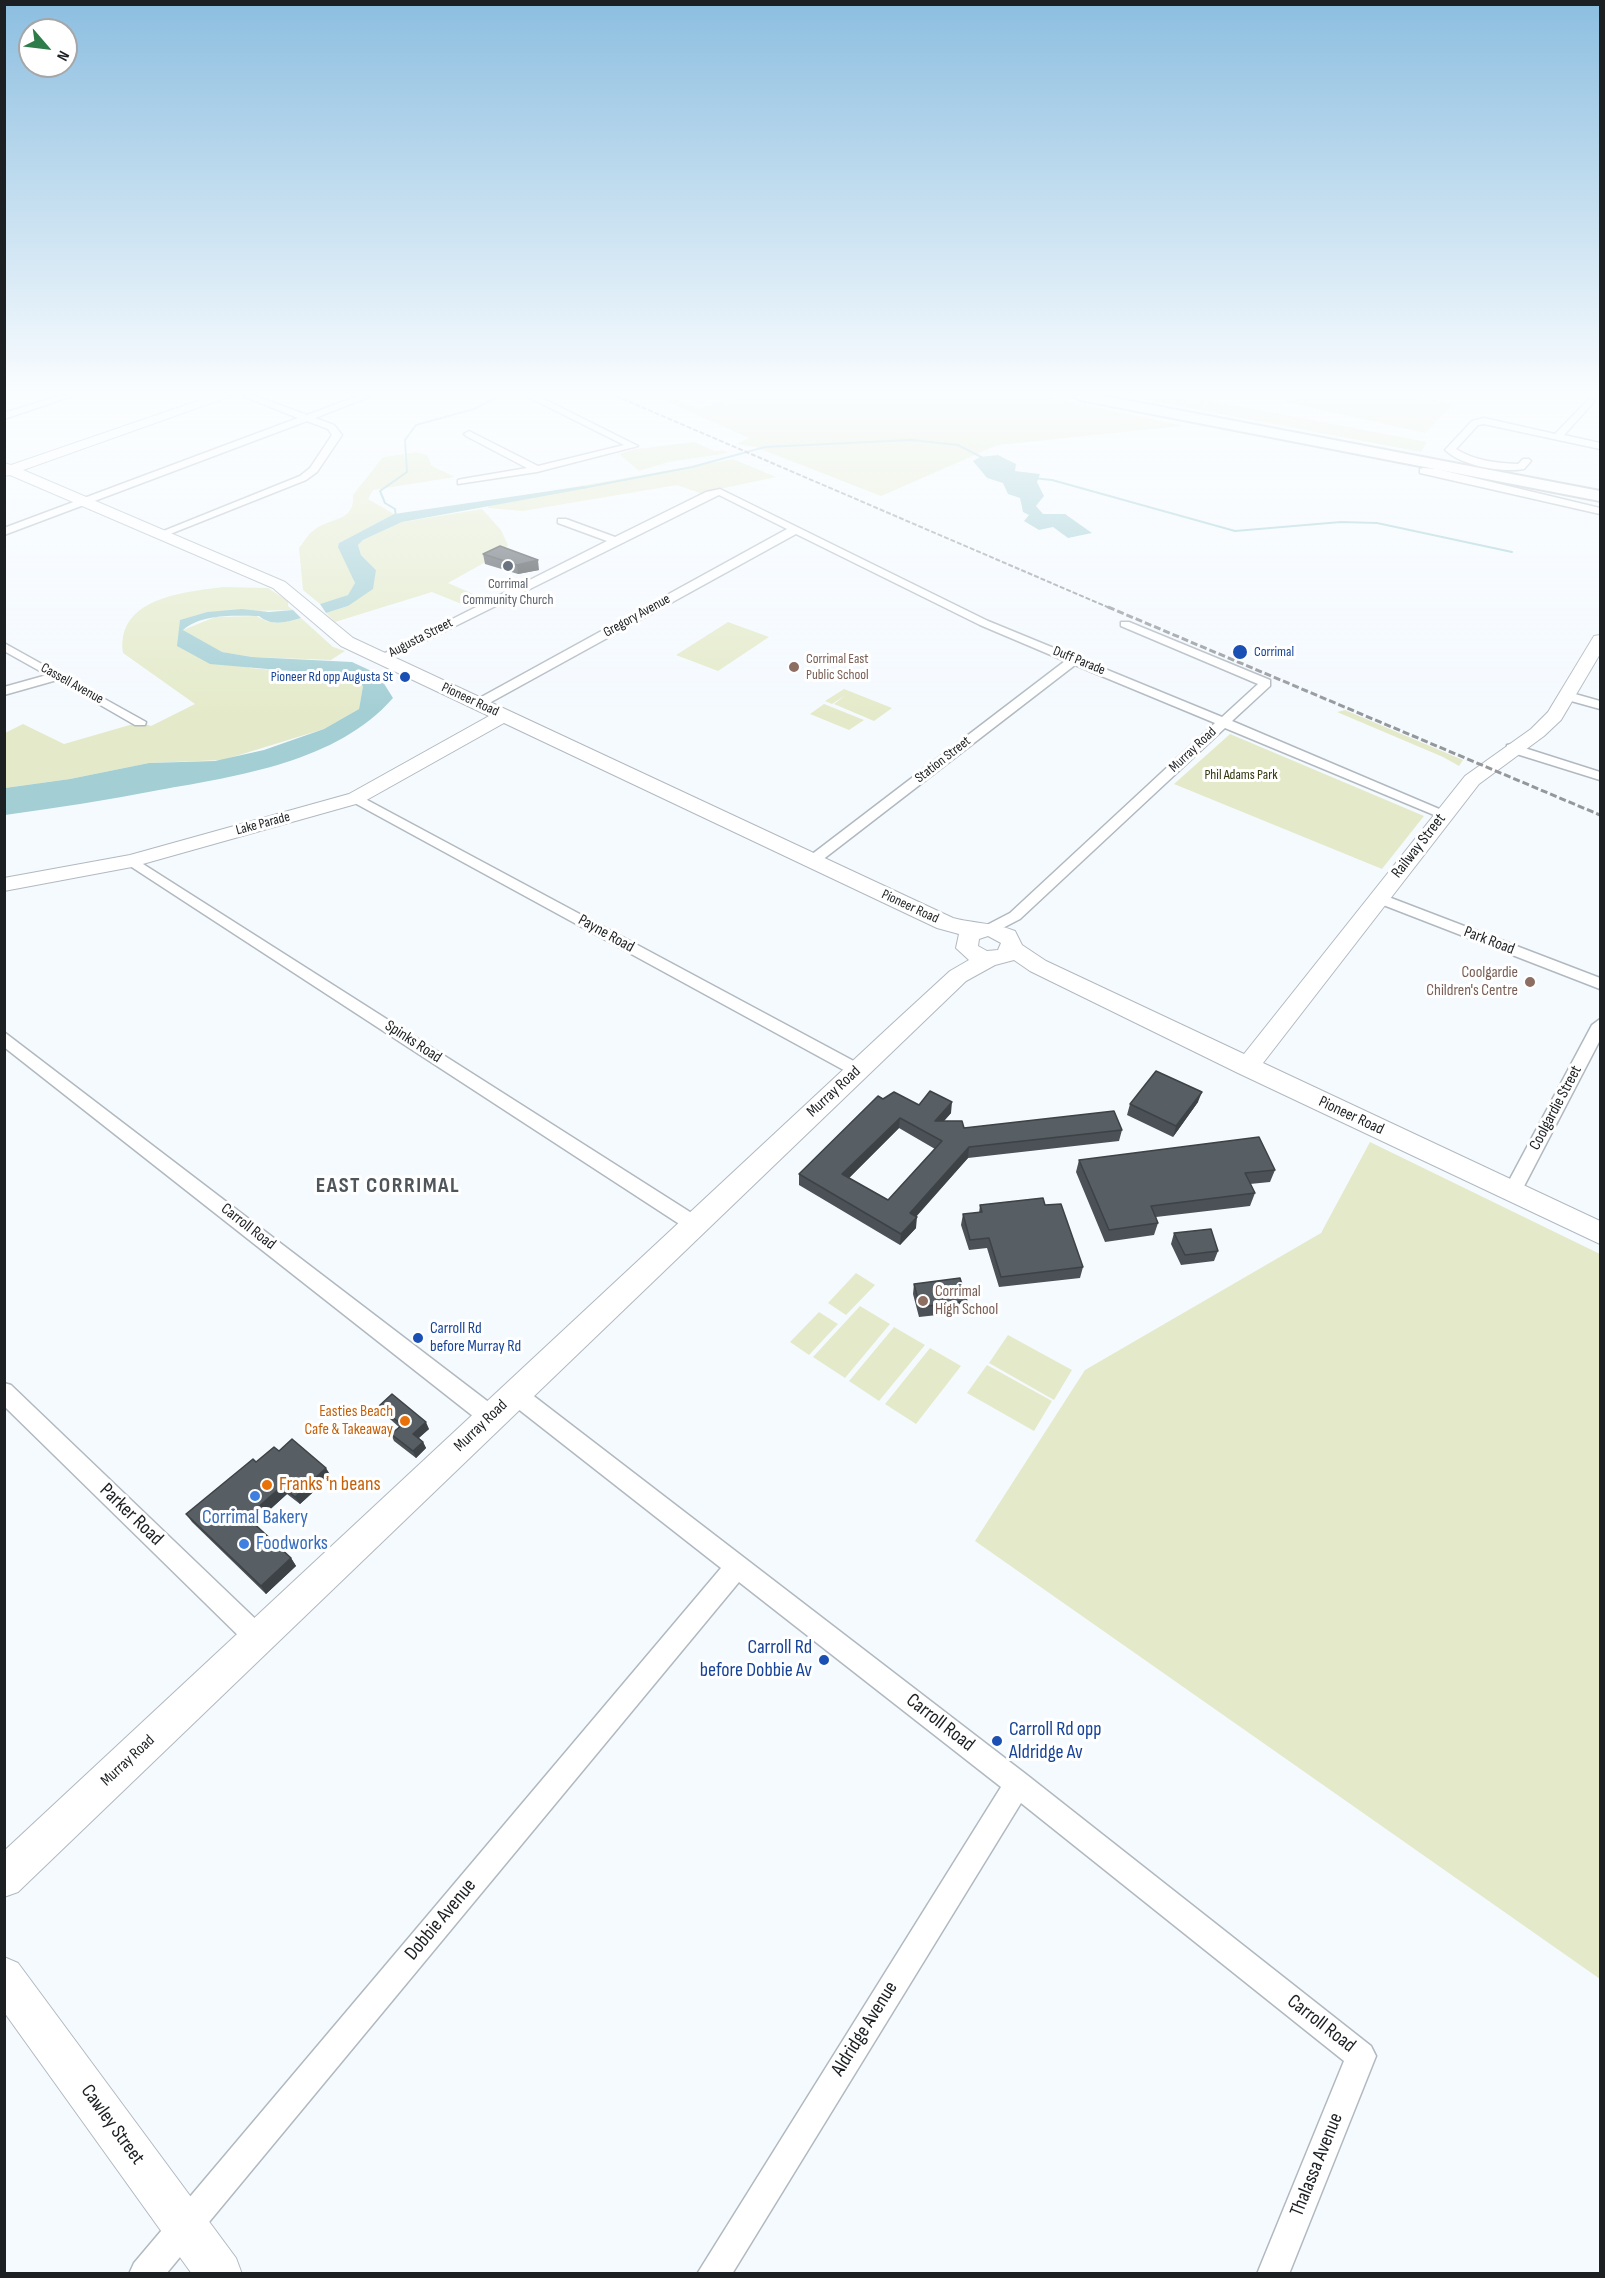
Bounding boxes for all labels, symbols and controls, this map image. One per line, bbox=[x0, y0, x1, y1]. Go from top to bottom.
north arrow bbox=[18, 18, 78, 78]
text: N bbox=[52, 48, 73, 64]
marker: Corrimal Community Church bbox=[501, 559, 515, 573]
place label: Corrimal Community Church bbox=[463, 576, 553, 608]
street label: Gregory Avenue bbox=[601, 591, 673, 641]
street label: Augusta Street bbox=[386, 615, 456, 661]
street label: Duff Parade bbox=[1050, 643, 1108, 679]
marker: Corrimal bbox=[1231, 643, 1249, 661]
place label: Corrimal bbox=[1254, 644, 1294, 660]
place label: Corrimal East Public School bbox=[806, 651, 869, 684]
street label: Cassell Avenue bbox=[38, 660, 106, 708]
marker: Corrimal East Public School bbox=[787, 660, 801, 674]
place label: Pioneer Rd opp Augusta St bbox=[271, 669, 393, 685]
marker: Pioneer Rd opp Augusta St bbox=[398, 670, 412, 684]
street label: Pioneer Road bbox=[439, 679, 501, 721]
street label: Murray Road bbox=[1166, 724, 1220, 776]
street label: Station Street bbox=[912, 733, 974, 787]
park label: Phil Adams Park bbox=[1204, 767, 1278, 783]
street label: Lake Parade bbox=[234, 809, 292, 839]
street label: Railway Street bbox=[1388, 810, 1450, 882]
street label: Pioneer Road bbox=[879, 886, 941, 928]
street label: Payne Road bbox=[575, 911, 637, 957]
street label: Park Road bbox=[1461, 923, 1517, 959]
place label: Coolgardie Children's Centre bbox=[1426, 963, 1518, 1001]
marker: Coolgardie Children's Centre bbox=[1523, 975, 1537, 989]
street label: Spinks Road bbox=[381, 1016, 445, 1068]
street label: Murray Road bbox=[803, 1062, 865, 1122]
street label: Coolgardie Street bbox=[1526, 1062, 1586, 1154]
street label: Pioneer Road bbox=[1315, 1093, 1387, 1139]
district label: EAST CORRIMAL bbox=[316, 1173, 460, 1199]
street label: Carroll Road bbox=[217, 1200, 279, 1254]
place label: Corrimal High School bbox=[935, 1282, 998, 1320]
marker: Corrimal High School bbox=[916, 1294, 930, 1308]
place label: Carroll Rd before Murray Rd bbox=[430, 1319, 521, 1357]
marker: Carroll Rd before Murray Rd bbox=[411, 1331, 425, 1345]
street label: Murray Road bbox=[450, 1396, 512, 1456]
place label: Easties Beach Cafe & Takeaway bbox=[305, 1402, 393, 1440]
marker: Easties Beach Cafe & Takeaway bbox=[398, 1414, 412, 1428]
place label: Franks 'n beans bbox=[279, 1473, 381, 1497]
marker: Franks 'n beans bbox=[260, 1478, 274, 1492]
street label: Parker Road bbox=[94, 1479, 168, 1551]
marker: Corrimal Bakery bbox=[248, 1489, 262, 1503]
place label: Corrimal Bakery bbox=[202, 1506, 308, 1530]
place label: Foodworks bbox=[256, 1532, 328, 1556]
marker: Foodworks bbox=[237, 1537, 251, 1551]
place label: Carroll Rd before Dobbie Av bbox=[700, 1636, 812, 1683]
marker: Carroll Rd before Dobbie Av bbox=[817, 1653, 831, 1667]
street label: Carroll Road bbox=[901, 1689, 979, 1757]
place label: Carroll Rd opp Aldridge Av bbox=[1009, 1718, 1102, 1765]
street label: Murray Road bbox=[97, 1731, 159, 1791]
marker: Carroll Rd opp Aldridge Av bbox=[990, 1734, 1004, 1748]
street label: Dobbie Avenue bbox=[400, 1875, 482, 1965]
street label: Aldridge Avenue bbox=[827, 1977, 903, 2081]
street label: Carroll Road bbox=[1282, 1990, 1360, 2058]
street label: Cawley Street bbox=[75, 2080, 149, 2170]
street label: Thalassa Avenue bbox=[1285, 2110, 1349, 2220]

